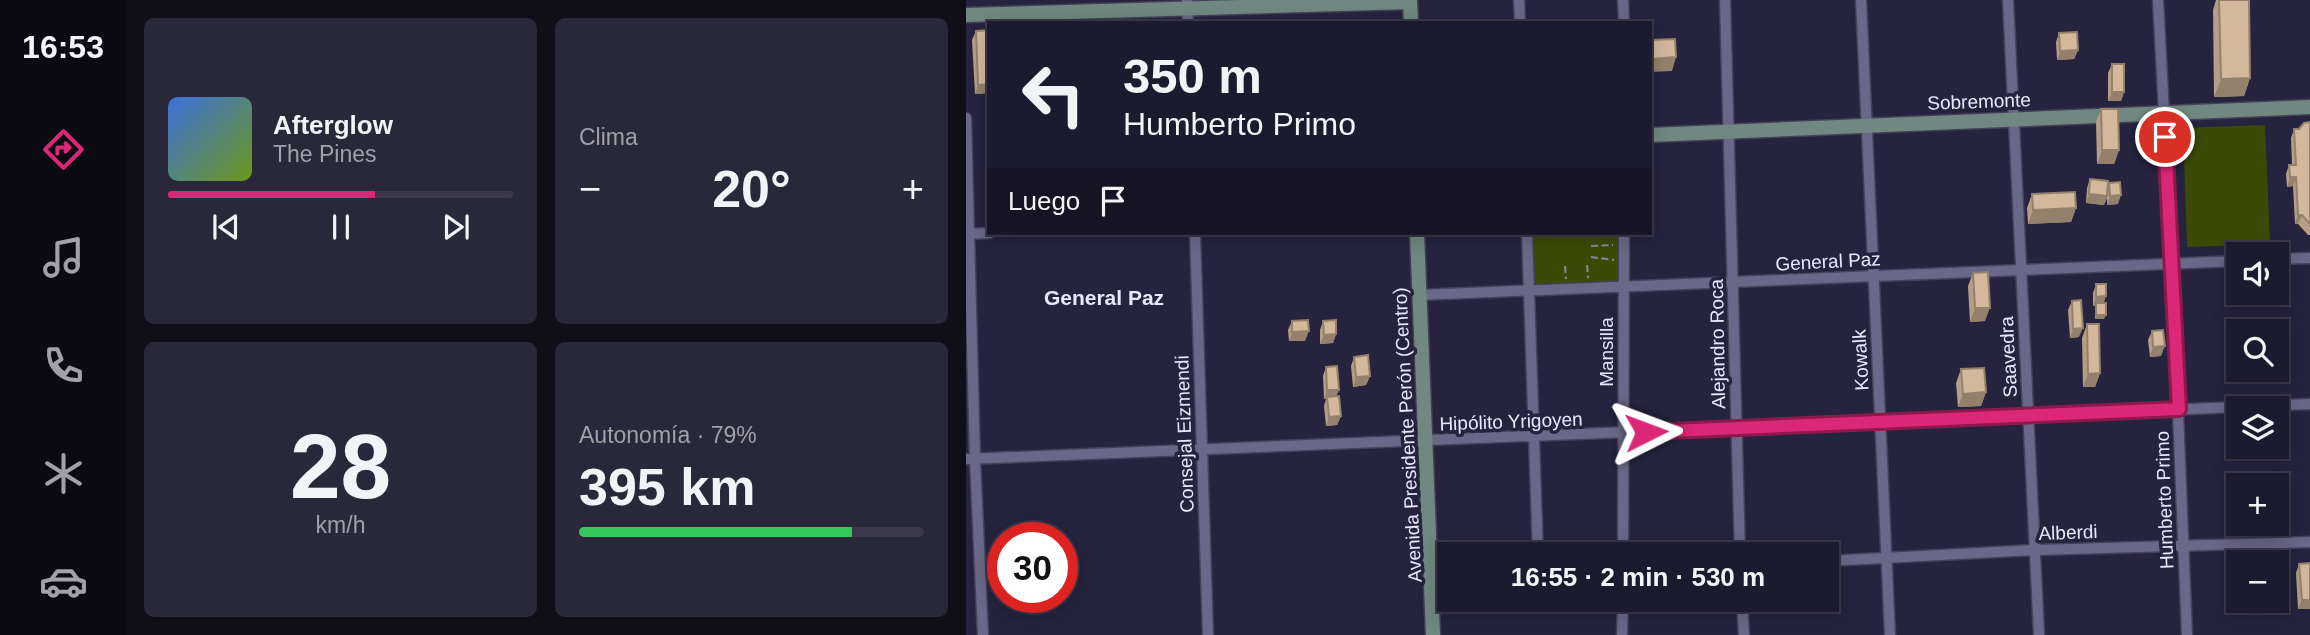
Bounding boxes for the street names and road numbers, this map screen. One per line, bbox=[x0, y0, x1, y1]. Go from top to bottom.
street label: Sobremonte bbox=[1927, 89, 2031, 114]
street label: General Paz bbox=[1775, 248, 1881, 275]
street label: Alejandro Roca bbox=[1706, 278, 1729, 409]
street label: Avenida Presidente Perón (Centro) bbox=[1389, 287, 1426, 583]
street label: Saavedra bbox=[1996, 315, 2021, 398]
street label: Mansilla bbox=[1596, 317, 1617, 387]
street label: Kowalk bbox=[1848, 328, 1873, 391]
street label: Consejal Eizmendi bbox=[1171, 355, 1198, 513]
street label: Hipólito Yrigoyen bbox=[1439, 409, 1583, 434]
street label: Humberto Primo bbox=[2152, 430, 2177, 569]
street label: Alberdi bbox=[2038, 521, 2098, 544]

